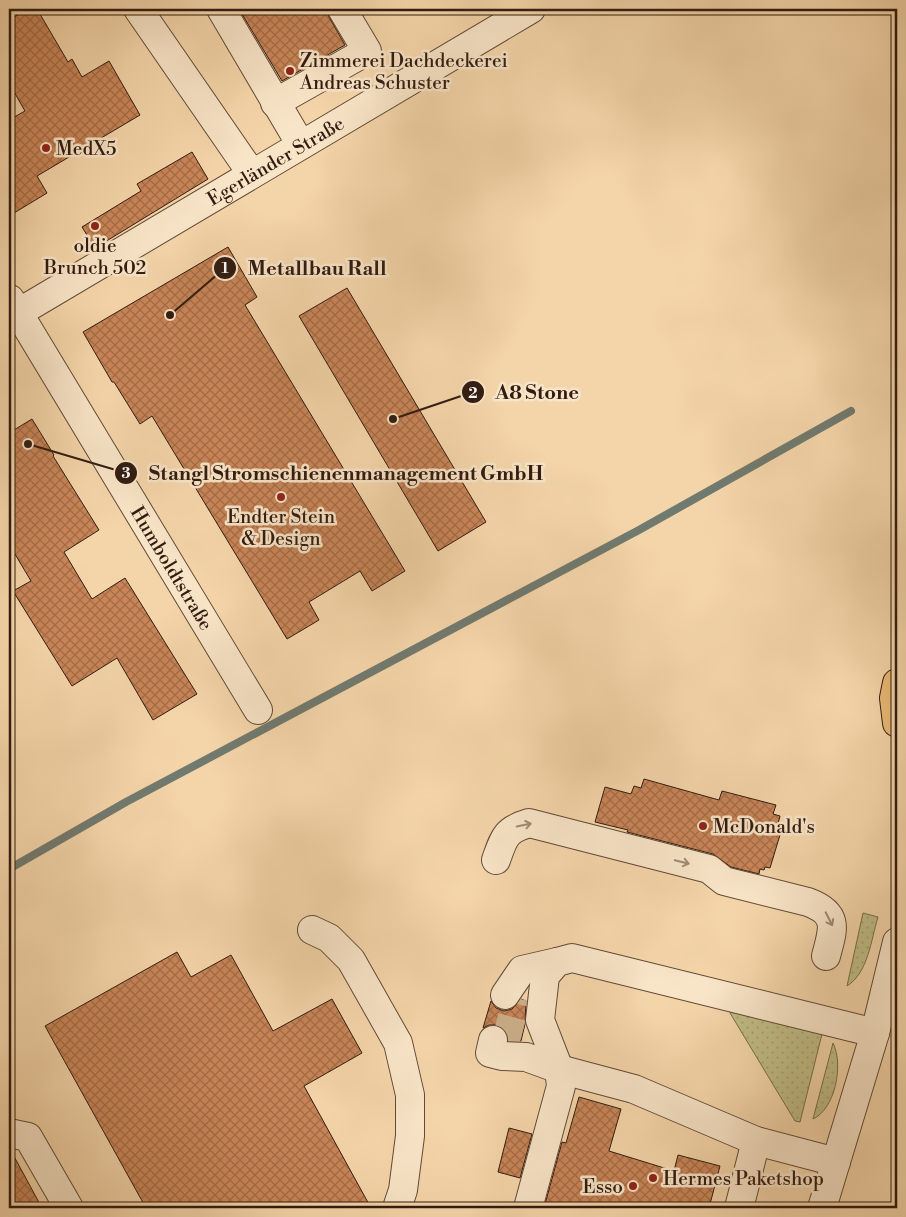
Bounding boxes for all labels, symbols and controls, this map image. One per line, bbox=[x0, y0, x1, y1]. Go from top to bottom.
place label: Zimmerei Dachdeckerei Andreas Schuster bbox=[299, 49, 508, 95]
marker: Zimmerei Dachdeckerei Andreas Schuster bbox=[284, 65, 296, 77]
street label: Egerländer Straße bbox=[203, 112, 349, 211]
place label: MedX5 bbox=[56, 137, 116, 161]
marker: MedX5 bbox=[40, 142, 52, 154]
marker: oldie Brunch 502 bbox=[89, 220, 101, 232]
place label: oldie Brunch 502 bbox=[43, 234, 146, 280]
callout: Metallbau Rall bbox=[212, 250, 396, 285]
text: Metallbau Rall bbox=[248, 257, 387, 282]
text: 1 bbox=[221, 259, 229, 278]
callout: A8 Stone bbox=[460, 375, 589, 410]
text: A8 Stone bbox=[494, 381, 579, 406]
text: 2 bbox=[468, 384, 478, 403]
callout: Stangl Stromschienenmanagement GmbH bbox=[114, 456, 553, 491]
text: Stangl Stromschienenmanagement GmbH bbox=[149, 462, 544, 487]
text: 3 bbox=[121, 464, 131, 483]
marker: Endter Stein & Design bbox=[275, 491, 287, 503]
street label: Humboldtstraße bbox=[125, 502, 218, 635]
place label: Endter Stein & Design bbox=[227, 505, 335, 551]
place label: McDonald's bbox=[713, 815, 815, 839]
one-way arrow bbox=[516, 820, 532, 829]
marker: McDonald's bbox=[697, 820, 709, 832]
one-way arrow bbox=[673, 858, 689, 867]
one-way arrow bbox=[824, 911, 834, 926]
place label: Hermes Paketshop bbox=[663, 1167, 824, 1191]
marker: Hermes Paketshop bbox=[647, 1172, 659, 1184]
place label: Esso bbox=[583, 1175, 623, 1199]
marker: Esso bbox=[627, 1180, 639, 1192]

